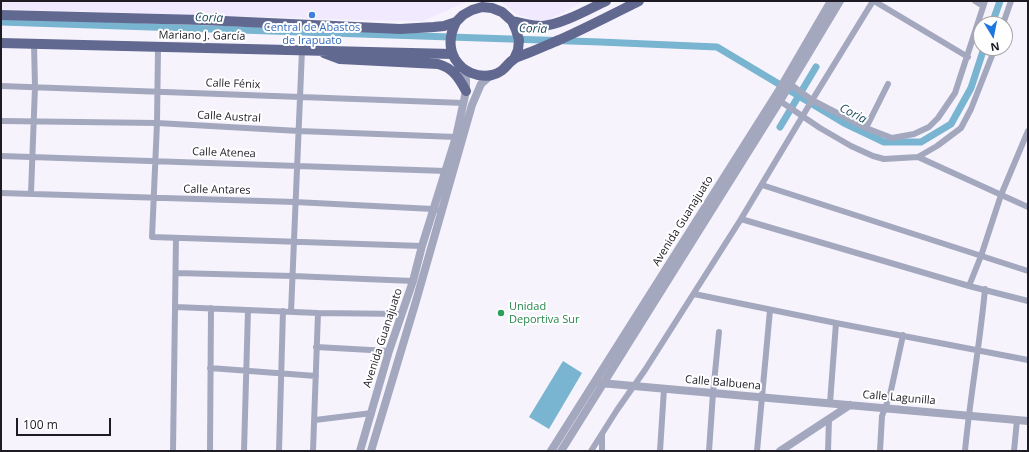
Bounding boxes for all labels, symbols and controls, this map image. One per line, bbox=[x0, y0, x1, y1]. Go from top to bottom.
water label: Coria bbox=[195, 10, 223, 26]
marker: Central de Abastos de Irapuato bbox=[307, 10, 317, 20]
north arrow bbox=[973, 16, 1013, 56]
place label: Central de Abastos de Irapuato bbox=[264, 21, 360, 47]
water label: Coria bbox=[519, 21, 547, 37]
street label: Mariano J. García bbox=[158, 29, 246, 43]
text: N bbox=[989, 39, 1001, 55]
street label: Calle Fénix bbox=[205, 76, 261, 92]
water label: Coria bbox=[837, 101, 869, 127]
street label: Calle Austral bbox=[197, 109, 261, 125]
street label: Calle Atenea bbox=[192, 145, 256, 161]
street label: Avenida Guanajuato bbox=[650, 174, 716, 268]
street label: Calle Antares bbox=[183, 183, 251, 197]
street label: Avenida Guanajuato bbox=[361, 287, 405, 389]
place label: Unidad Deportiva Sur bbox=[509, 300, 579, 326]
marker: Unidad Deportiva Sur bbox=[496, 308, 506, 318]
street label: Calle Balbuena bbox=[685, 373, 761, 393]
street label: Calle Lagunilla bbox=[862, 388, 936, 408]
scale bar bbox=[18, 410, 113, 436]
text: 100 m bbox=[23, 416, 58, 433]

